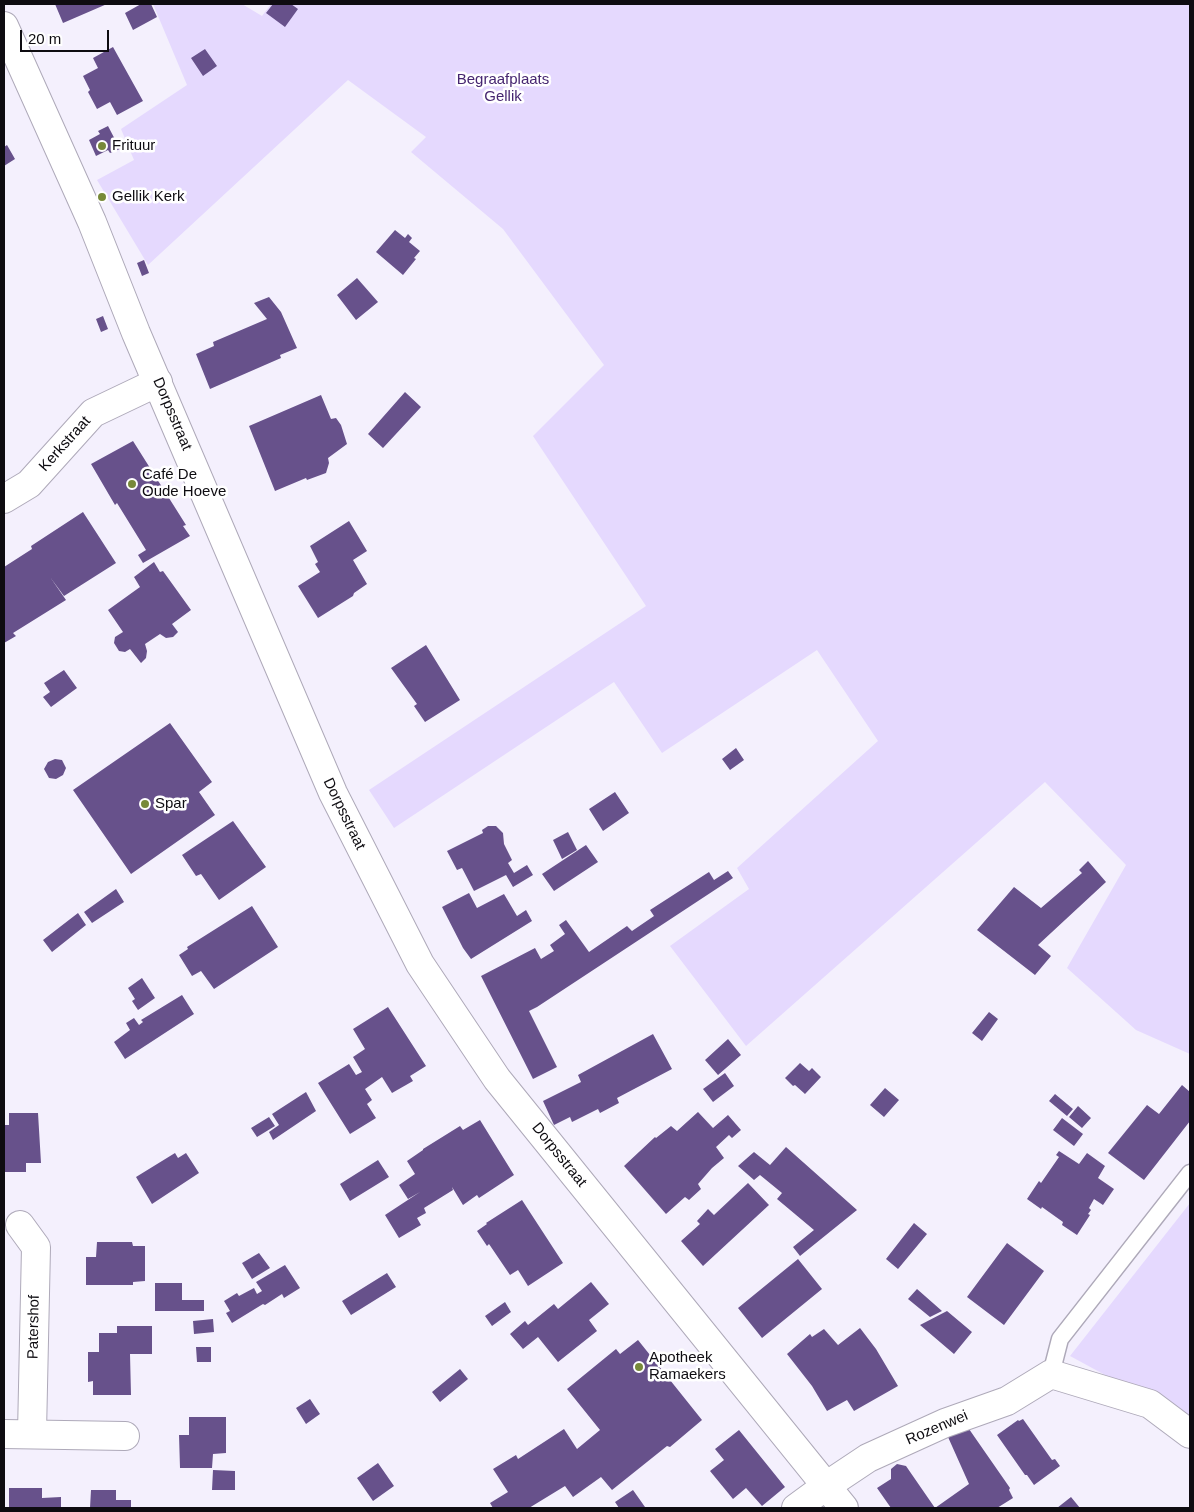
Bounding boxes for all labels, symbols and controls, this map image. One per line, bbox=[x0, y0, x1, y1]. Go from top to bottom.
scale bar bbox=[22, 20, 111, 52]
text: 20 m bbox=[28, 30, 61, 47]
park label: Begraafplaats Gellik bbox=[457, 71, 549, 106]
place label: Frituur bbox=[112, 137, 155, 155]
marker: Frituur bbox=[96, 140, 108, 152]
place label: Gellik Kerk bbox=[112, 188, 185, 206]
marker: Gellik Kerk bbox=[96, 191, 108, 203]
street label: Dorpsstraat bbox=[149, 375, 195, 453]
street label: Kerkstraat bbox=[35, 413, 95, 475]
place label: Café De Oude Hoeve bbox=[142, 466, 226, 501]
marker: Café De Oude Hoeve bbox=[126, 478, 138, 490]
street label: Dorpsstraat bbox=[319, 775, 369, 853]
place label: Spar bbox=[155, 795, 187, 813]
marker: Spar bbox=[139, 798, 151, 810]
street label: Dorpsstraat bbox=[528, 1119, 590, 1191]
street label: Patershof bbox=[24, 1295, 44, 1359]
place label: Apotheek Ramaekers bbox=[649, 1349, 726, 1384]
marker: Apotheek Ramaekers bbox=[633, 1361, 645, 1373]
street label: Rozenwei bbox=[903, 1407, 971, 1449]

